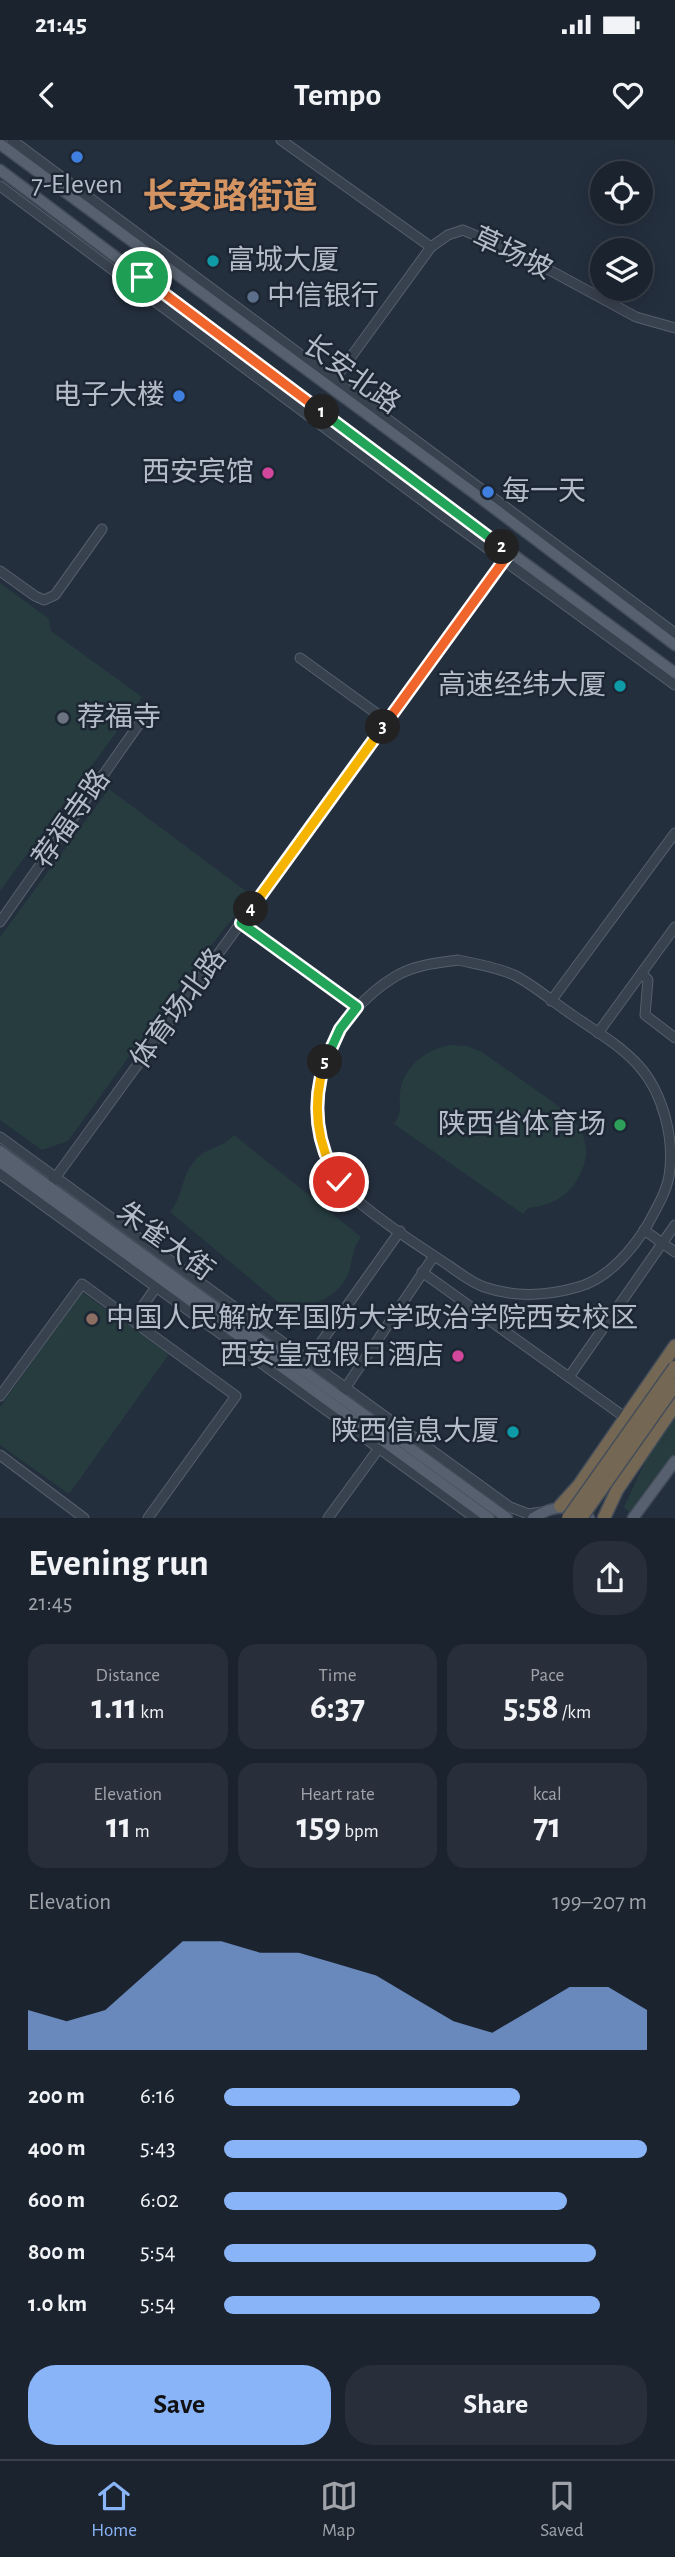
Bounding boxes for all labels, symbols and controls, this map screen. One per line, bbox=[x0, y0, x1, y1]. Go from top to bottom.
text: 21:45 bbox=[35, 11, 87, 37]
icon: back bbox=[28, 76, 66, 114]
icon: heart bbox=[609, 76, 647, 114]
text: Tempo bbox=[294, 79, 381, 111]
marker: 7-Eleven bbox=[69, 149, 85, 165]
map controls bbox=[590, 161, 653, 301]
button: locate bbox=[590, 161, 653, 224]
place label: 7-Eleven bbox=[31, 171, 123, 199]
district label: 长安路街道 bbox=[142, 177, 318, 215]
street label: 草场坡 bbox=[468, 222, 557, 284]
button: layers bbox=[590, 238, 653, 301]
place label: 富城大厦 bbox=[227, 245, 339, 275]
pin bbox=[112, 247, 172, 307]
marker: 富城大厦 bbox=[205, 253, 221, 269]
icon: arrive bbox=[123, 258, 161, 296]
place label: 中信银行 bbox=[267, 281, 379, 311]
marker: 中信银行 bbox=[245, 289, 261, 305]
street label: 长安北路 bbox=[297, 329, 406, 419]
place label: 电子大楼 bbox=[53, 380, 165, 410]
marker: 电子大楼 bbox=[171, 388, 187, 404]
pin: 1 bbox=[304, 394, 340, 430]
text: 1 bbox=[318, 402, 325, 421]
place label: 西安宾馆 bbox=[142, 457, 254, 487]
marker: 西安宾馆 bbox=[260, 465, 276, 481]
place label: 每一天 bbox=[502, 476, 586, 506]
marker: 每一天 bbox=[480, 484, 496, 500]
pin: 2 bbox=[484, 530, 520, 564]
text: 2 bbox=[497, 537, 506, 556]
place label: 高速经纬大厦 bbox=[438, 670, 606, 700]
marker: 高速经纬大厦 bbox=[612, 678, 628, 694]
place label: 荐福寺 bbox=[77, 702, 161, 732]
marker: 荐福寺 bbox=[55, 710, 71, 726]
pin: 3 bbox=[366, 710, 400, 744]
text: 3 bbox=[378, 717, 387, 736]
street label: 荐福寺路 bbox=[27, 764, 116, 873]
pin: 4 bbox=[233, 892, 268, 926]
text: 4 bbox=[246, 899, 255, 918]
street label: 体育场北路 bbox=[125, 943, 231, 1074]
pin: 5 bbox=[308, 1044, 342, 1080]
text: 5 bbox=[320, 1052, 329, 1071]
place label: 陕西省体育场 bbox=[438, 1109, 606, 1139]
marker: 陕西省体育场 bbox=[612, 1117, 628, 1133]
pin bbox=[309, 1152, 369, 1212]
icon: check bbox=[320, 1163, 358, 1201]
street label: 朱雀大街 bbox=[111, 1196, 220, 1286]
place label: 中国人民解放军国防大学政治学院西安校区 bbox=[106, 1303, 638, 1333]
marker: 中国人民解放军国防大学政治学院西安校区 bbox=[84, 1311, 100, 1327]
place label: 西安皇冠假日酒店 bbox=[220, 1340, 444, 1370]
marker: 西安皇冠假日酒店 bbox=[450, 1348, 466, 1364]
place label: 陕西信息大厦 bbox=[331, 1416, 499, 1446]
marker: 陕西信息大厦 bbox=[505, 1424, 521, 1440]
button: share bbox=[573, 1541, 647, 1615]
text: Evening run bbox=[28, 1545, 209, 1583]
text: 21:45 bbox=[28, 1592, 72, 1615]
text: Distance bbox=[96, 1666, 160, 1685]
text: Time bbox=[319, 1666, 356, 1685]
text: Pace bbox=[530, 1666, 564, 1685]
text: 1.11 bbox=[91, 1690, 137, 1725]
text: 6:37 bbox=[310, 1690, 365, 1725]
text: 5:58 bbox=[503, 1690, 559, 1725]
text: km bbox=[137, 1703, 164, 1722]
text: /km bbox=[559, 1703, 591, 1722]
text: Elevation bbox=[93, 1785, 162, 1804]
text: Heart rate bbox=[300, 1785, 375, 1804]
text: kcal bbox=[533, 1785, 562, 1804]
text: 11 bbox=[106, 1809, 131, 1844]
text: 159 bbox=[296, 1809, 341, 1844]
text: 71 bbox=[533, 1809, 561, 1844]
text: m bbox=[131, 1822, 150, 1841]
text: bpm bbox=[341, 1822, 379, 1841]
text: Elevation bbox=[28, 1891, 111, 1914]
text: 199–207 m bbox=[552, 1891, 647, 1914]
text: 200 m bbox=[28, 2085, 85, 2108]
text: 6:16 bbox=[140, 2085, 175, 2108]
text: 400 m bbox=[28, 2137, 86, 2160]
text: 5:43 bbox=[140, 2137, 175, 2160]
text: 600 m bbox=[28, 2189, 85, 2212]
text: 6:02 bbox=[140, 2189, 179, 2212]
text: 800 m bbox=[28, 2241, 85, 2264]
text: 5:54 bbox=[140, 2241, 176, 2264]
text: 1.0 km bbox=[28, 2293, 87, 2316]
text: 5:54 bbox=[140, 2293, 176, 2316]
button: Save bbox=[28, 2365, 331, 2445]
button: Share bbox=[345, 2365, 647, 2445]
tab: Home bbox=[91, 2477, 137, 2542]
tab: Map bbox=[320, 2477, 358, 2542]
tab: Saved bbox=[540, 2477, 584, 2542]

